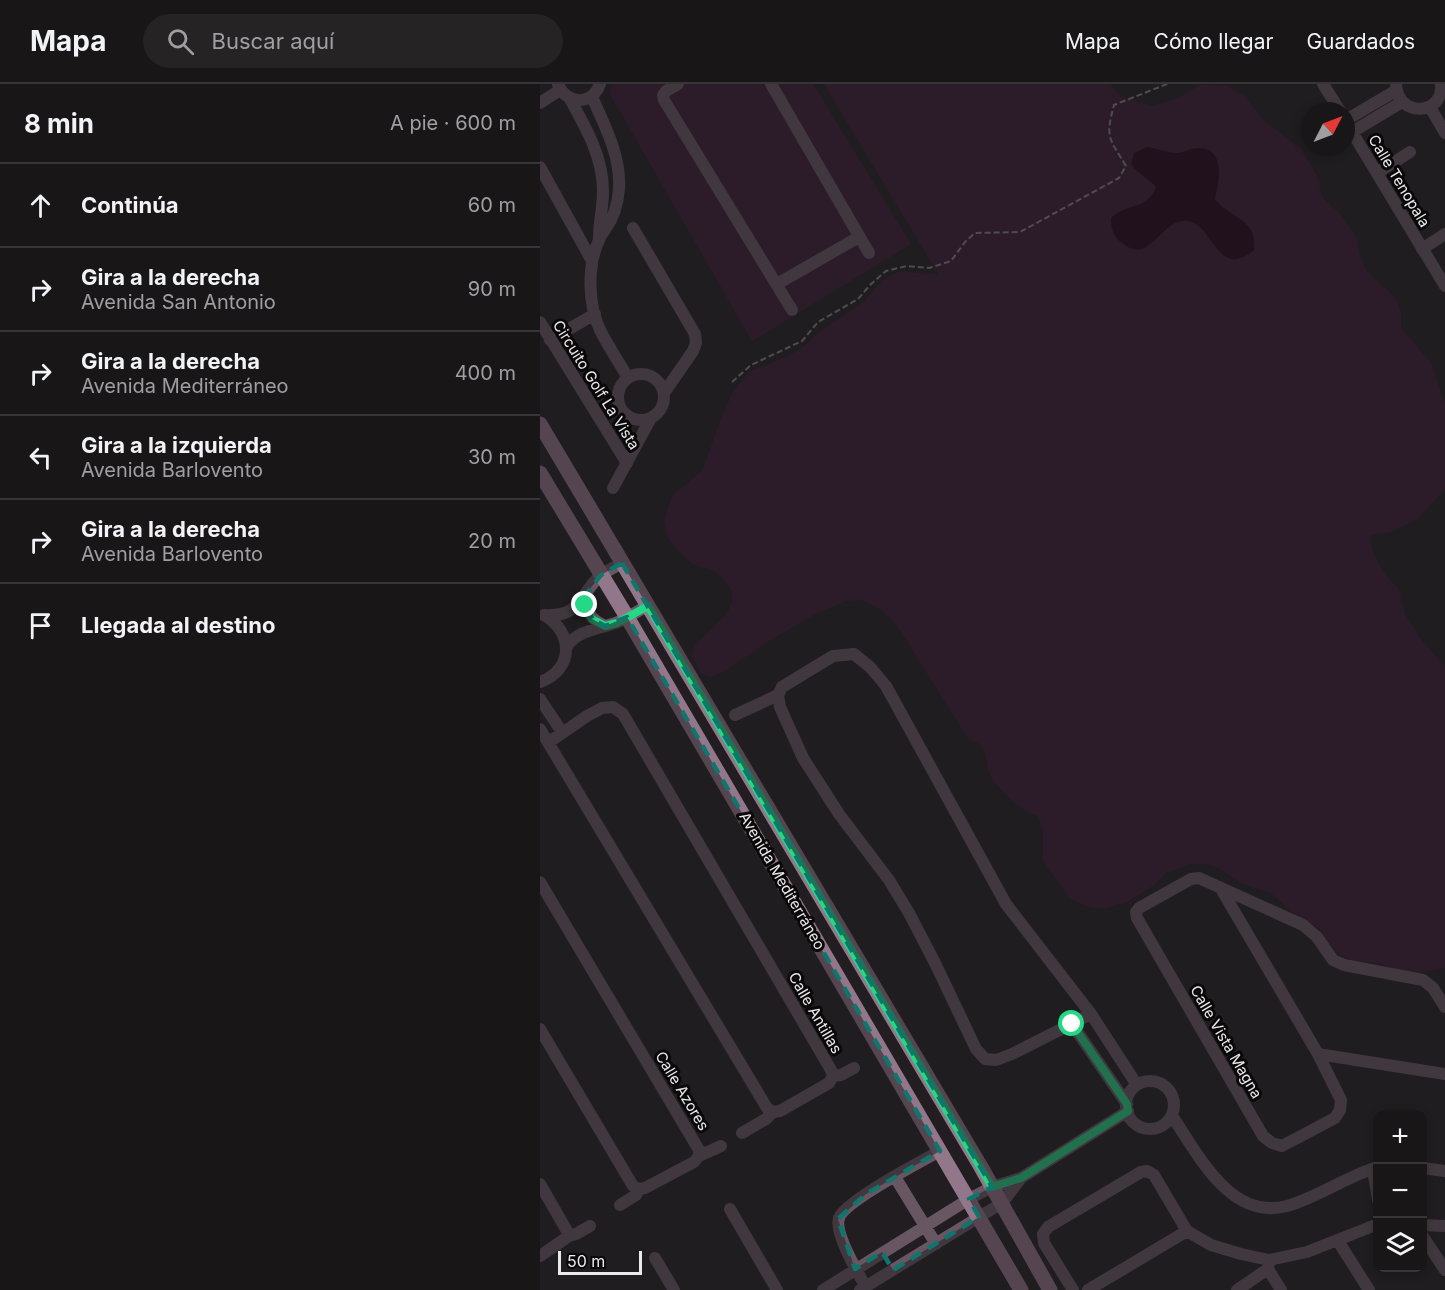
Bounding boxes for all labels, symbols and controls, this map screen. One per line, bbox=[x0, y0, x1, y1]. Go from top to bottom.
search box bbox=[143, 14, 563, 68]
text: Mapa bbox=[30, 24, 107, 58]
icon: search bbox=[164, 25, 197, 58]
text: Buscar aquí bbox=[212, 28, 334, 54]
text: Mapa bbox=[1065, 29, 1121, 54]
text: Cómo llegar bbox=[1154, 29, 1273, 54]
text: Guardados bbox=[1306, 29, 1415, 54]
north arrow bbox=[1301, 102, 1355, 156]
text: 8 min bbox=[24, 108, 94, 139]
text: A pie · 600 m bbox=[390, 111, 516, 135]
street label: Calle Tenopala bbox=[1364, 131, 1434, 230]
icon: ahead bbox=[24, 189, 57, 222]
text: Continúa bbox=[81, 192, 179, 218]
text: 60 m bbox=[468, 193, 516, 217]
text: Gira a la derecha bbox=[81, 264, 260, 290]
icon: right bbox=[24, 273, 57, 306]
text: 90 m bbox=[468, 277, 516, 301]
text: Avenida San Antonio bbox=[81, 290, 276, 314]
street label: Circuito Golf La Vista bbox=[549, 316, 644, 453]
text: Gira a la derecha bbox=[81, 348, 260, 374]
icon: right bbox=[24, 357, 57, 390]
text: 400 m bbox=[455, 361, 516, 385]
text: Avenida Mediterráneo bbox=[81, 374, 289, 398]
text: Gira a la izquierda bbox=[81, 432, 272, 458]
icon: left bbox=[24, 441, 57, 474]
text: 30 m bbox=[468, 445, 516, 469]
text: Avenida Barlovento bbox=[81, 458, 263, 482]
text: Gira a la derecha bbox=[81, 516, 260, 542]
icon: right bbox=[24, 525, 57, 558]
text: 20 m bbox=[468, 529, 516, 553]
text: Avenida Barlovento bbox=[81, 542, 263, 566]
route end bbox=[571, 591, 597, 617]
icon: arrive bbox=[24, 609, 57, 642]
text: Llegada al destino bbox=[81, 612, 275, 638]
street label: Avenida Mediterráneo bbox=[735, 809, 830, 953]
street label: Calle Antillas bbox=[784, 969, 846, 1057]
street label: Calle Vista Magna bbox=[1186, 982, 1267, 1102]
route start bbox=[1058, 1010, 1084, 1036]
street label: Calle Azores bbox=[651, 1048, 714, 1134]
map controls bbox=[1373, 1110, 1427, 1272]
button: + bbox=[1373, 1110, 1427, 1164]
button: − bbox=[1373, 1164, 1427, 1218]
button: layers bbox=[1373, 1218, 1427, 1272]
scale bar bbox=[558, 1248, 642, 1276]
text: 50 m bbox=[567, 1251, 605, 1271]

